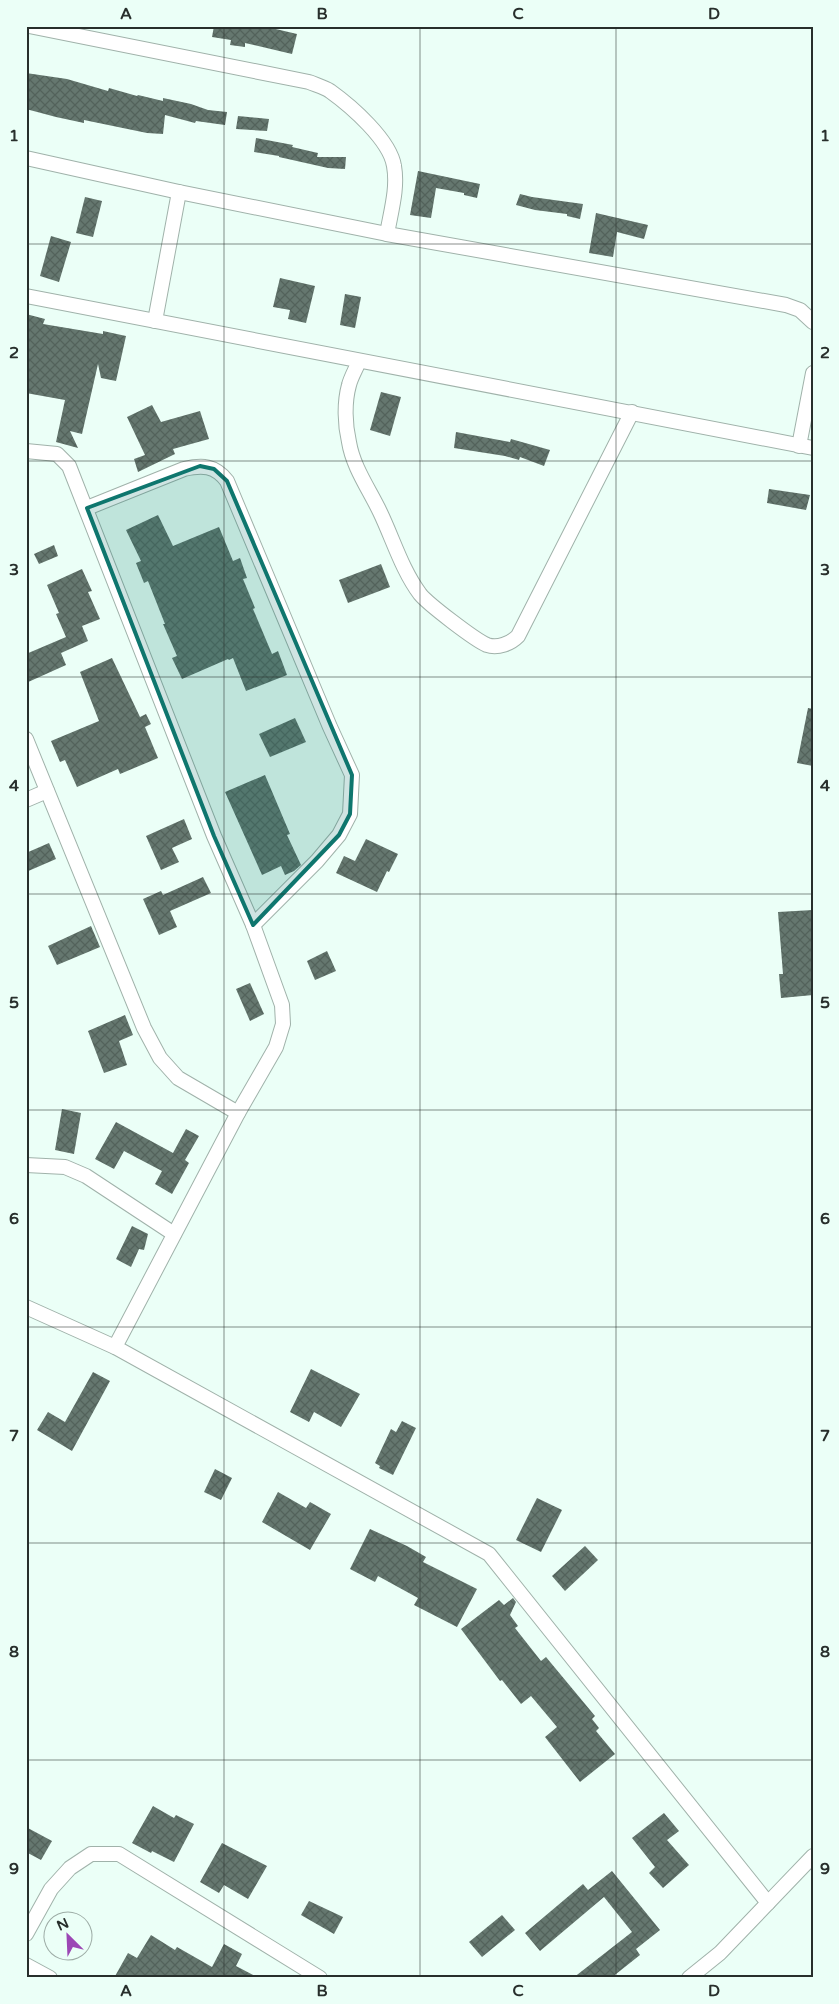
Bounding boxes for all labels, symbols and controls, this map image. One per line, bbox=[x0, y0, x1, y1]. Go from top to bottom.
text: A bbox=[120, 4, 132, 24]
text: B bbox=[316, 4, 328, 24]
text: C bbox=[512, 4, 524, 24]
text: D bbox=[708, 4, 720, 24]
text: 1 bbox=[9, 126, 19, 146]
text: 1 bbox=[820, 126, 830, 146]
text: 2 bbox=[9, 343, 19, 363]
text: 2 bbox=[820, 343, 830, 363]
text: 3 bbox=[9, 560, 19, 580]
text: 3 bbox=[820, 560, 830, 580]
text: 4 bbox=[9, 776, 19, 796]
text: 4 bbox=[820, 776, 830, 796]
text: 5 bbox=[9, 993, 19, 1013]
text: 5 bbox=[820, 993, 830, 1013]
text: 6 bbox=[9, 1209, 19, 1229]
text: 6 bbox=[820, 1209, 830, 1229]
text: 7 bbox=[9, 1426, 19, 1446]
text: 7 bbox=[820, 1426, 830, 1446]
text: 8 bbox=[9, 1642, 19, 1662]
text: 8 bbox=[820, 1642, 830, 1662]
text: 9 bbox=[9, 1859, 19, 1879]
text: 9 bbox=[820, 1859, 830, 1879]
north arrow bbox=[42, 1912, 92, 1962]
text: N bbox=[54, 1915, 72, 1935]
text: A bbox=[120, 1981, 132, 2001]
text: B bbox=[316, 1981, 328, 2001]
text: C bbox=[512, 1981, 524, 2001]
text: D bbox=[708, 1981, 720, 2001]

